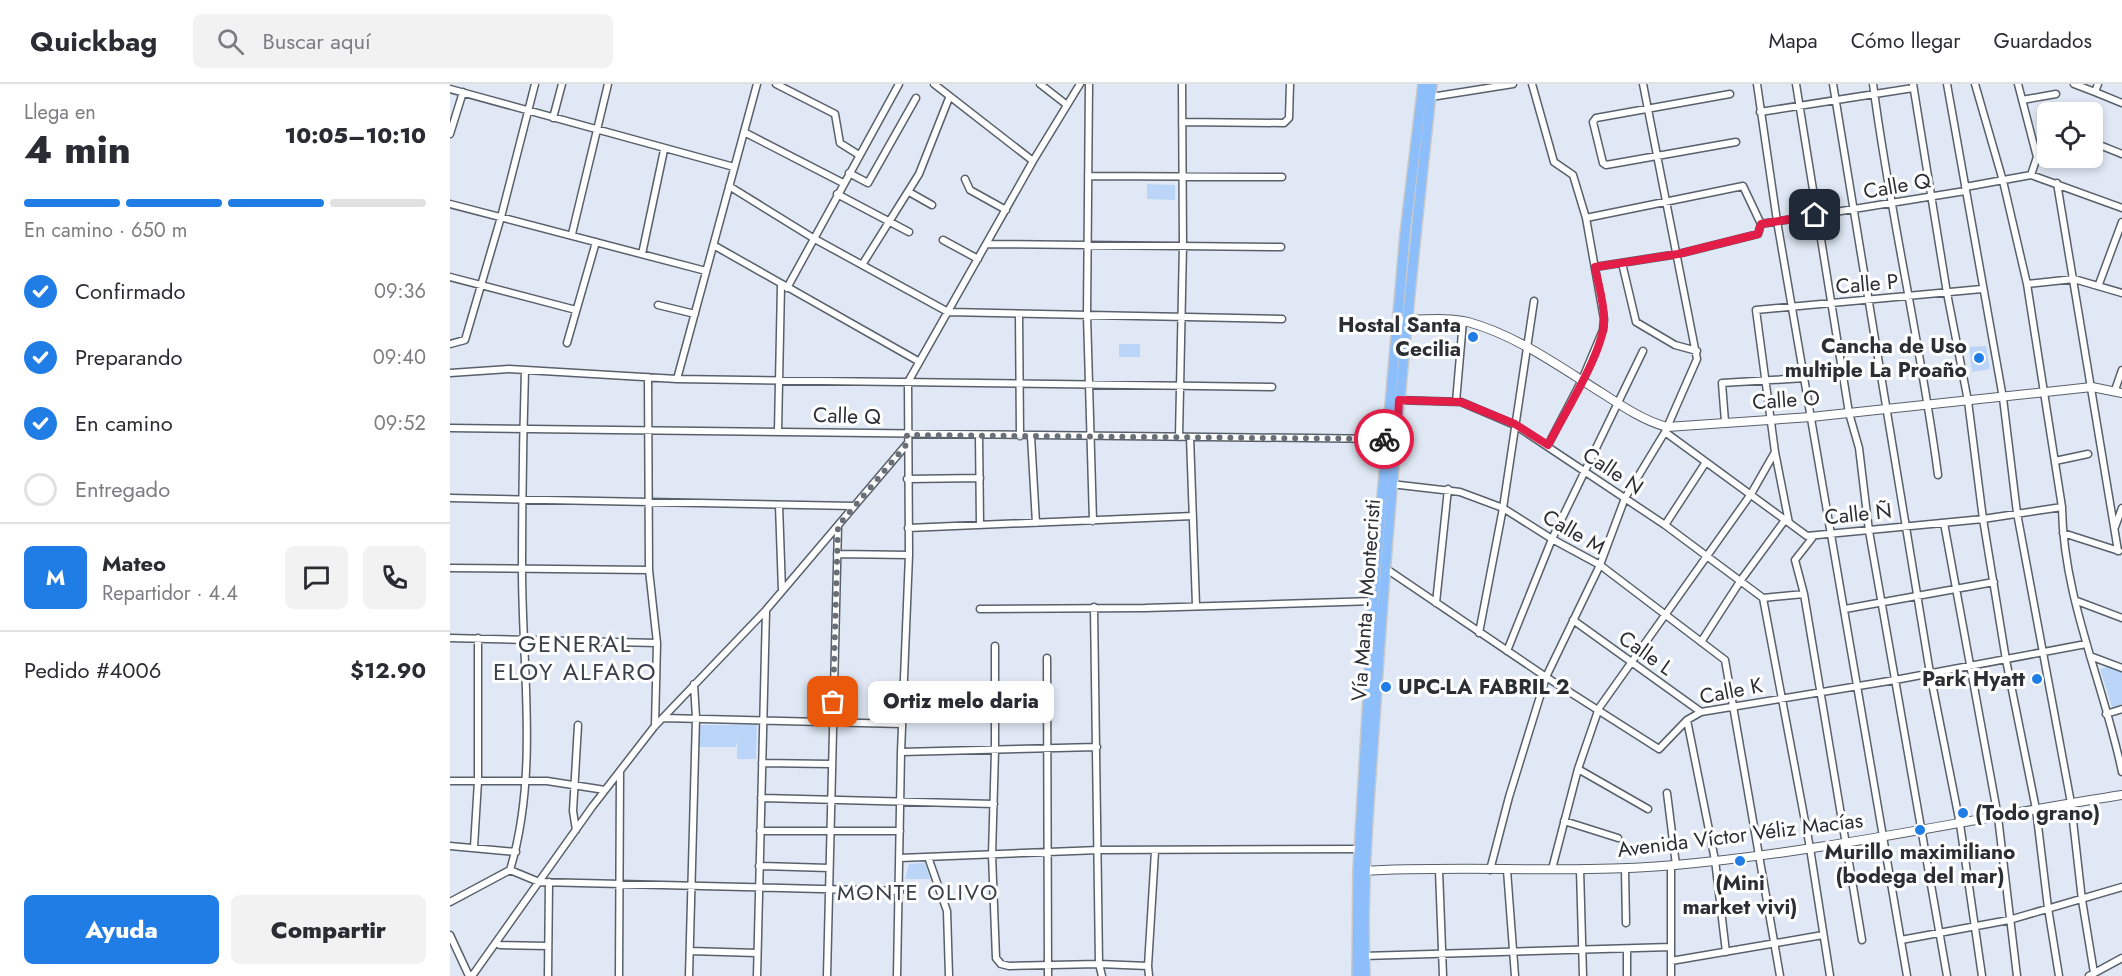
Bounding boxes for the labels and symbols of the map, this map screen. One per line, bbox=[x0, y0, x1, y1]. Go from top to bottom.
street label: Calle Q bbox=[1861, 165, 1933, 207]
pin bbox=[1789, 189, 1840, 240]
street label: Calle P bbox=[1834, 266, 1900, 302]
place label: Hostal Santa Cecilia bbox=[1338, 310, 1461, 364]
marker: Hostal Santa Cecilia bbox=[1466, 330, 1480, 344]
place label: Cancha de Uso multiple La Proaño bbox=[1785, 331, 1967, 385]
marker: Cancha de Uso multiple La Proaño bbox=[1972, 351, 1986, 365]
street label: Calle O bbox=[1751, 383, 1821, 417]
street label: Calle Q bbox=[813, 400, 882, 432]
courier bbox=[1354, 409, 1414, 469]
street label: Calle N bbox=[1577, 440, 1649, 502]
street label: Calle Ñ bbox=[1823, 496, 1893, 532]
street label: Vía Manta - Montecristi bbox=[1344, 498, 1388, 702]
street label: Calle M bbox=[1537, 502, 1611, 562]
street label: Calle L bbox=[1613, 623, 1680, 683]
district label: GENERAL ELOY ALFARO bbox=[493, 626, 657, 689]
place label: Park Hyatt bbox=[1922, 664, 2025, 694]
street label: Calle K bbox=[1697, 670, 1765, 712]
place label: UPC-LA FABRIL 2 bbox=[1398, 672, 1570, 702]
marker: Park Hyatt bbox=[2030, 672, 2044, 686]
pin bbox=[807, 676, 858, 727]
marker: UPC-LA FABRIL 2 bbox=[1379, 680, 1393, 694]
callout: Ortiz melo daria bbox=[869, 681, 1055, 723]
place label: (Todo grano) bbox=[1975, 798, 2100, 828]
street label: Avenida Víctor Véliz Macías bbox=[1615, 805, 1865, 865]
marker: (Todo grano) bbox=[1956, 806, 1970, 820]
marker: Murillo maximiliano (bodega del mar) bbox=[1913, 823, 1927, 837]
place label: Murillo maximiliano (bodega del mar) bbox=[1824, 837, 2016, 891]
marker: (Mini market vivi) bbox=[1733, 854, 1747, 868]
place label: (Mini market vivi) bbox=[1683, 868, 1797, 922]
district label: MONTE OLIVO bbox=[837, 876, 999, 908]

